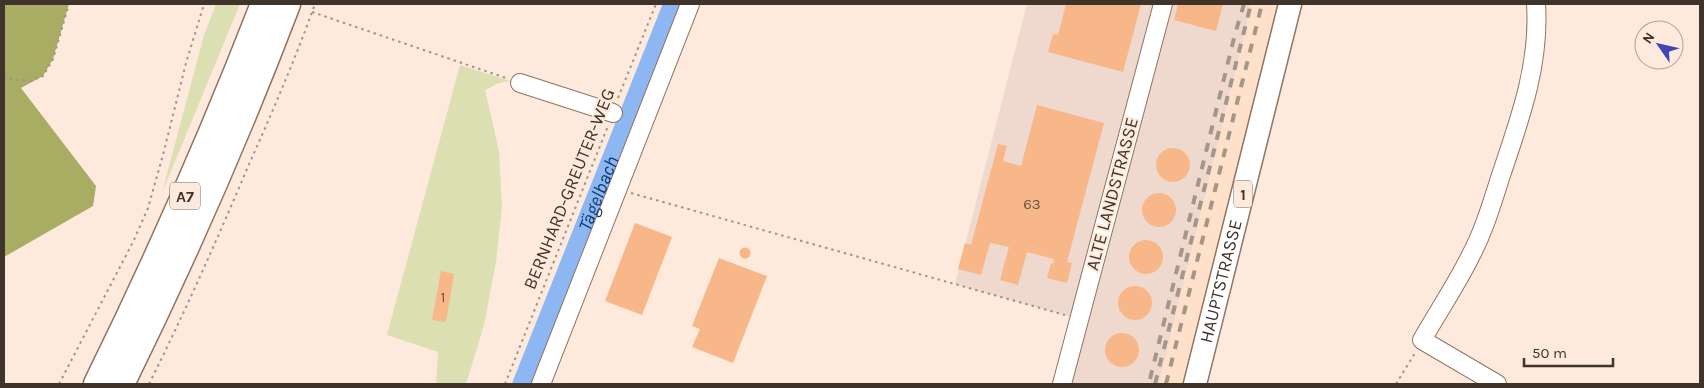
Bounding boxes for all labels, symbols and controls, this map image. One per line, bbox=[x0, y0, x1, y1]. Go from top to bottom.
north arrow bbox=[1634, 20, 1684, 70]
text: N bbox=[1639, 29, 1658, 47]
street label: BERNHARD-GREUTER-WEG bbox=[519, 85, 619, 293]
street label: ALTE LANDSTRASSE bbox=[1081, 115, 1143, 273]
water label: Tägelbach bbox=[574, 153, 623, 234]
road number: 1 bbox=[1234, 180, 1252, 208]
road number: A7 bbox=[170, 182, 200, 210]
house number: 63 bbox=[1023, 195, 1041, 213]
street label: HAUPTSTRASSE bbox=[1195, 217, 1247, 345]
house number: 1 bbox=[441, 288, 445, 306]
scale bar bbox=[1524, 336, 1613, 368]
text: 50 m bbox=[1532, 344, 1567, 362]

